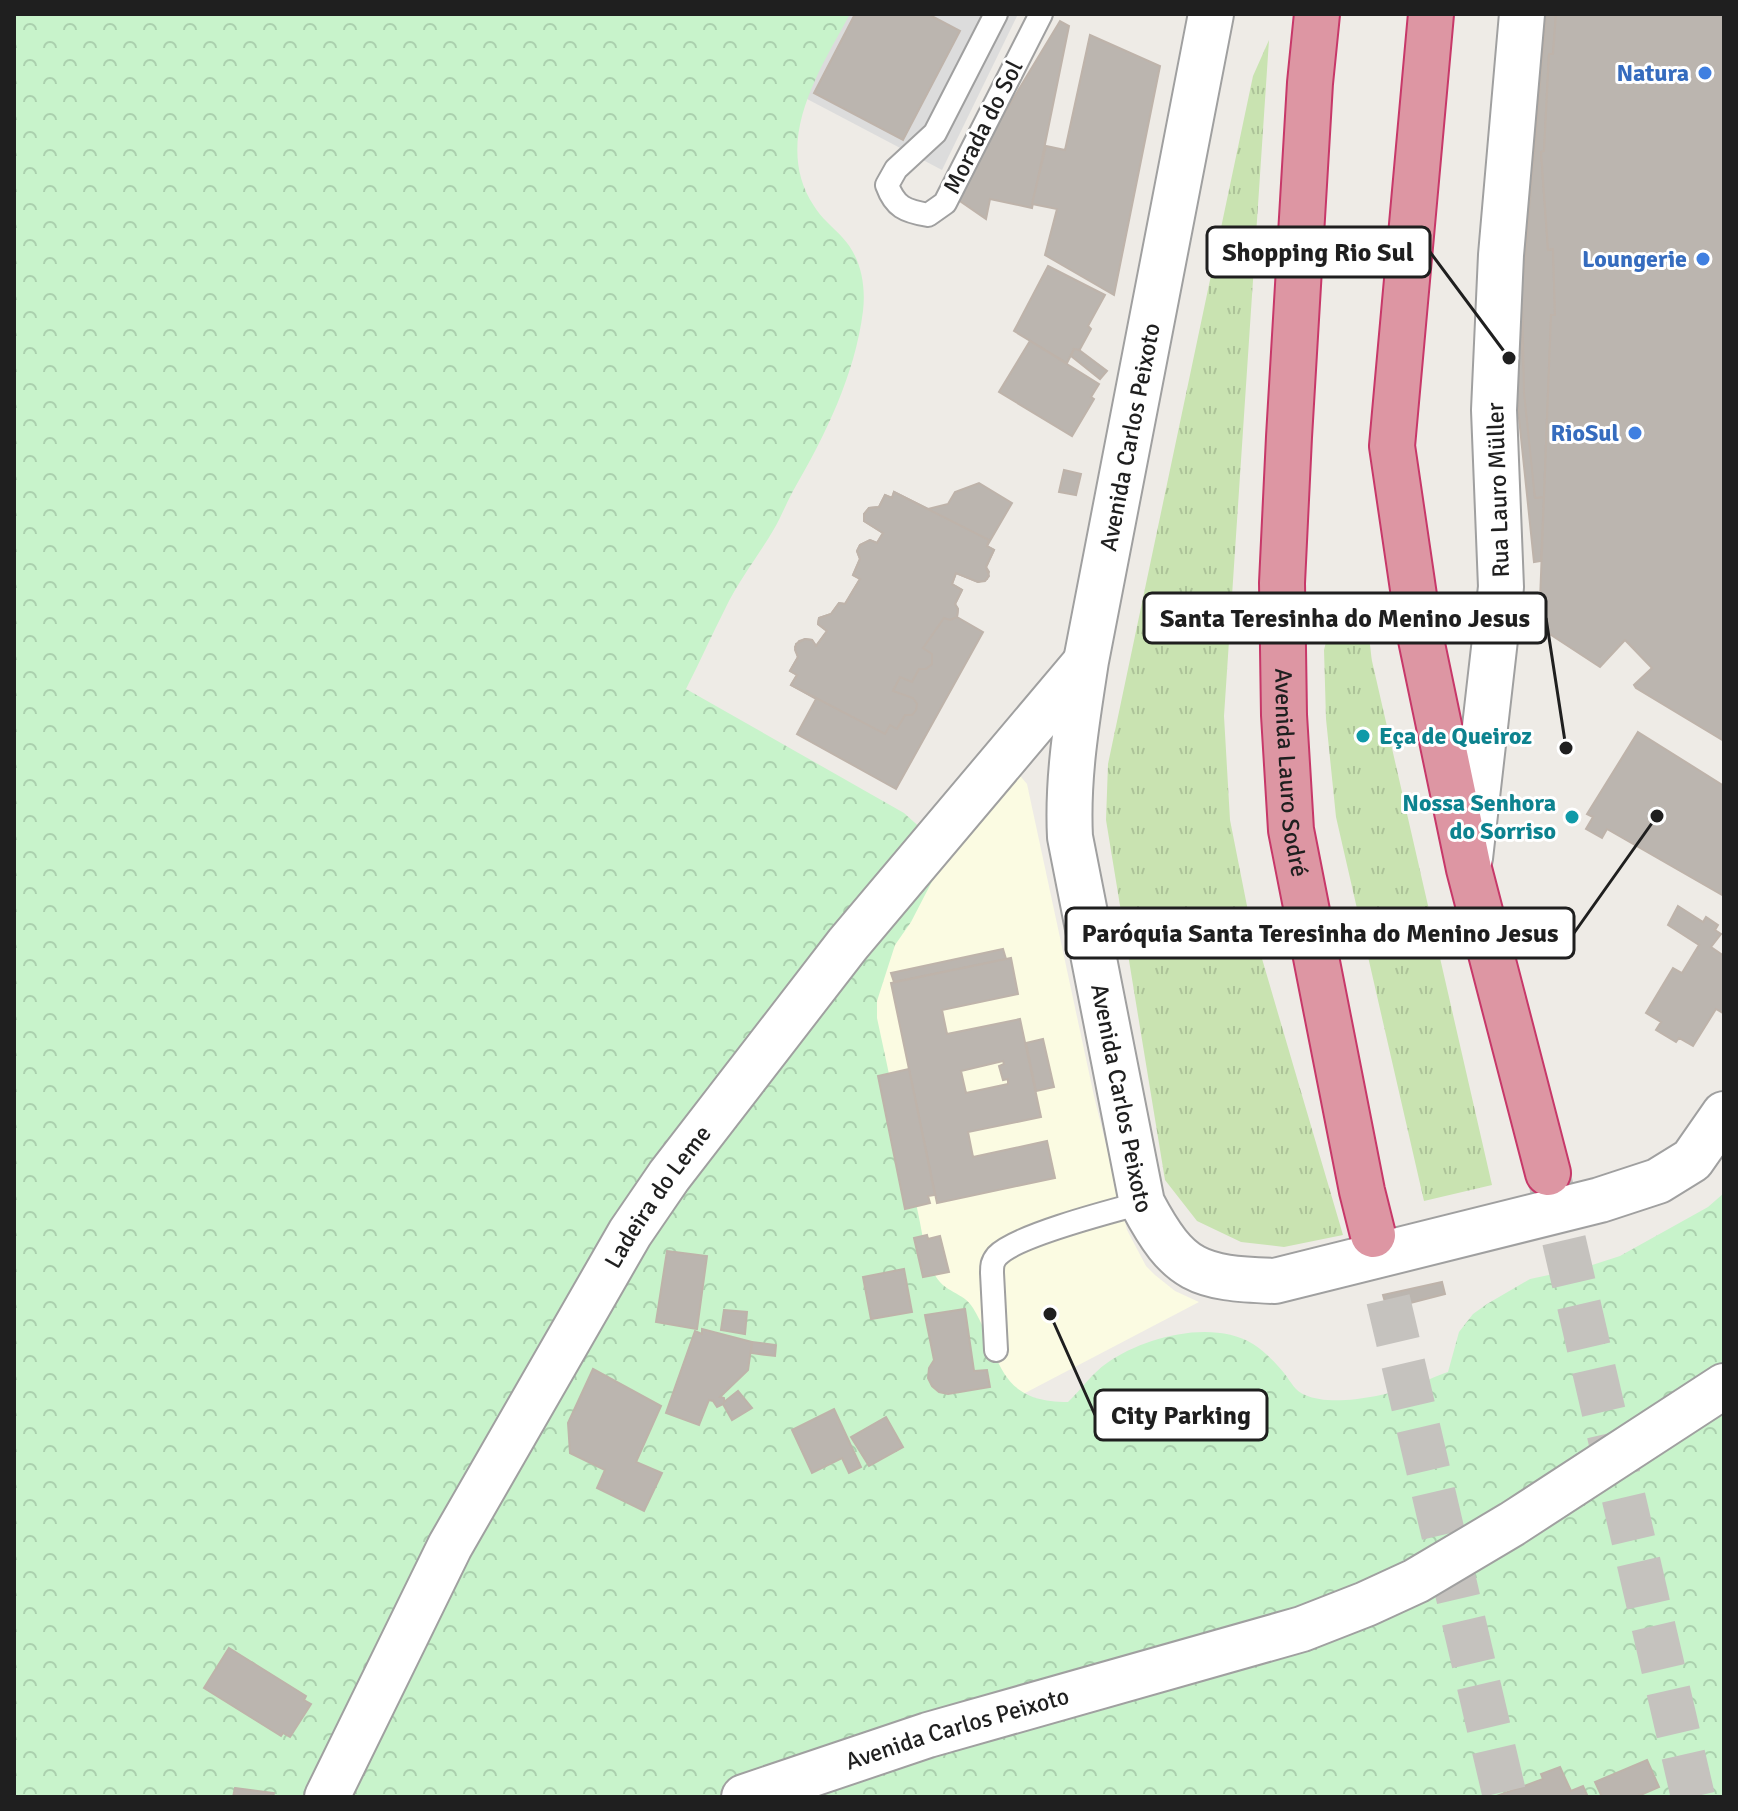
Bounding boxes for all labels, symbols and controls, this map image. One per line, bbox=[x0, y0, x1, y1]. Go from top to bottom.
street label: Morada do Sol bbox=[936, 55, 1030, 199]
place label: Natura bbox=[1616, 58, 1689, 88]
marker: Natura bbox=[1696, 64, 1714, 82]
callout: Shopping Rio Sul bbox=[1207, 227, 1430, 277]
text: Shopping Rio Sul bbox=[1222, 237, 1414, 269]
place label: Loungerie bbox=[1582, 244, 1687, 274]
marker: Loungerie bbox=[1694, 250, 1712, 268]
street label: Avenida Carlos Peixoto bbox=[1093, 320, 1167, 554]
street label: Rua Lauro Müller bbox=[1480, 402, 1516, 578]
place label: RioSul bbox=[1551, 418, 1619, 448]
marker: RioSul bbox=[1626, 424, 1644, 442]
callout: Santa Teresinha do Menino Jesus bbox=[1144, 593, 1546, 643]
text: Santa Teresinha do Menino Jesus bbox=[1160, 603, 1530, 635]
street label: Avenida Lauro Sodré bbox=[1268, 668, 1315, 879]
place label: Eça de Queiroz bbox=[1379, 721, 1532, 751]
marker: Eça de Queiroz bbox=[1354, 727, 1372, 745]
place label: Nossa Senhora do Sorriso bbox=[1402, 788, 1556, 846]
marker: Nossa Senhora do Sorriso bbox=[1563, 808, 1581, 826]
callout: Paróquia Santa Teresinha do Menino Jesus bbox=[1066, 908, 1574, 958]
text: Paróquia Santa Teresinha do Menino Jesus bbox=[1082, 918, 1558, 950]
street label: Avenida Carlos Peixoto bbox=[1084, 981, 1160, 1218]
street label: Ladeira do Leme bbox=[598, 1119, 718, 1274]
callout: City Parking bbox=[1095, 1390, 1267, 1440]
text: City Parking bbox=[1111, 1400, 1251, 1432]
street label: Avenida Carlos Peixoto bbox=[842, 1681, 1072, 1777]

